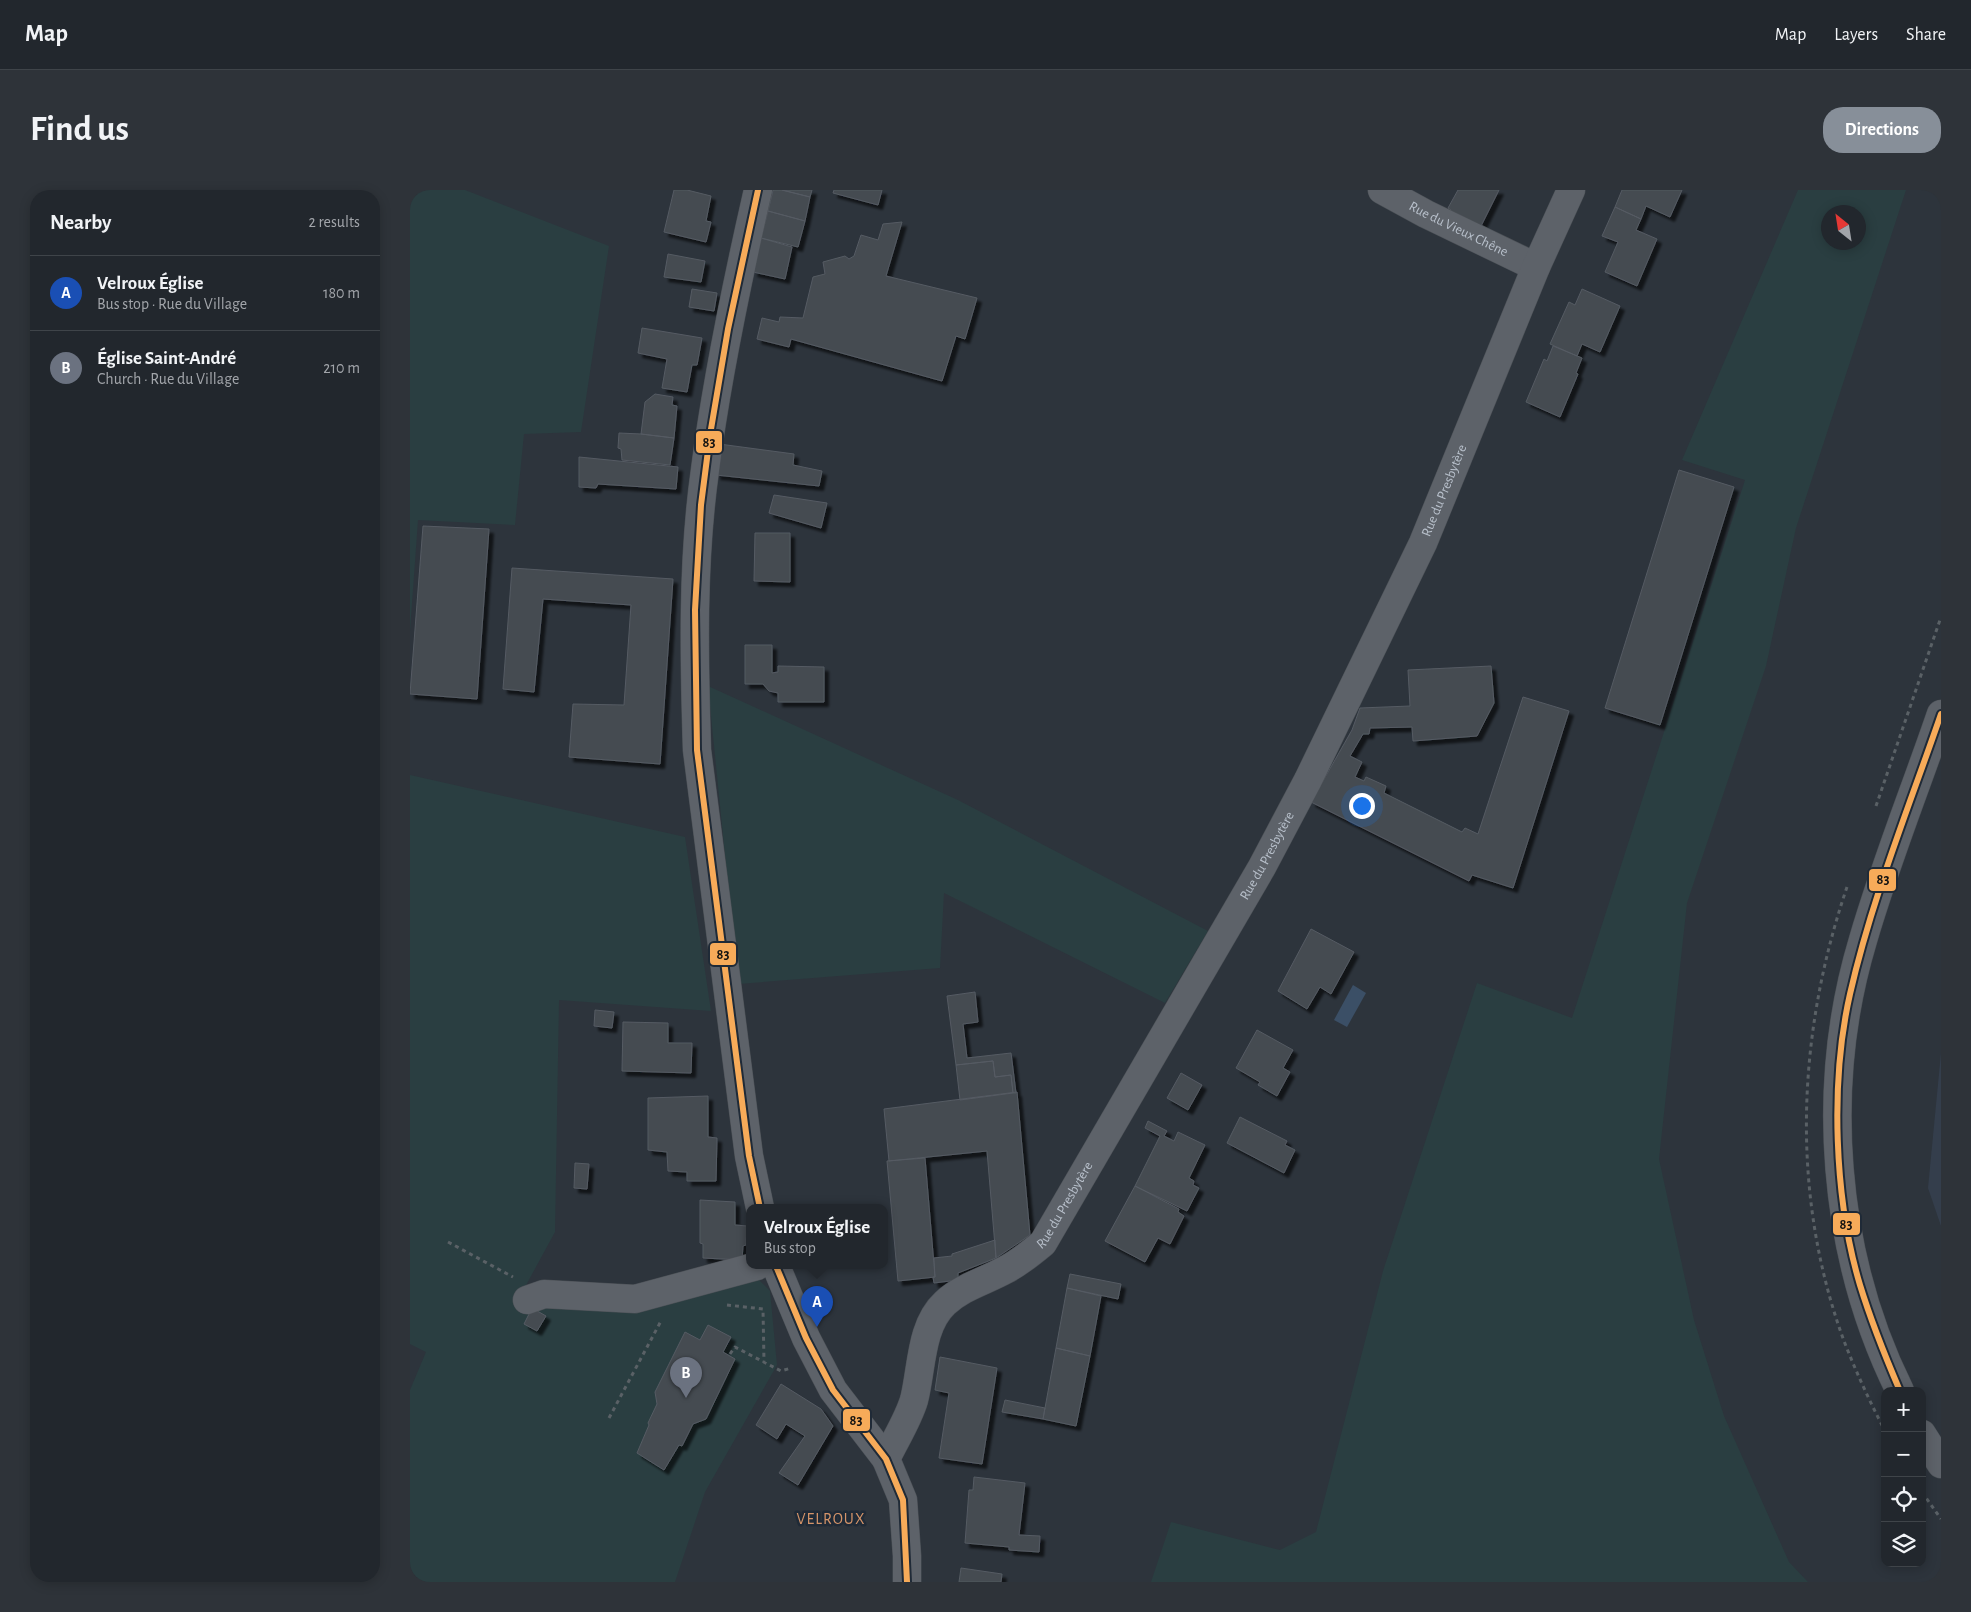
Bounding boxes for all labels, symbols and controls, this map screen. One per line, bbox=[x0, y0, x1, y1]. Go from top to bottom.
text: Map bbox=[25, 22, 68, 46]
text: Map bbox=[1775, 26, 1806, 44]
text: Layers bbox=[1834, 26, 1878, 44]
text: Share bbox=[1906, 26, 1946, 44]
button: Directions bbox=[1823, 107, 1941, 153]
text: Find us bbox=[30, 112, 129, 147]
street label: Rue du Vieux Chêne bbox=[1407, 199, 1510, 259]
north arrow bbox=[1821, 205, 1866, 250]
text: Nearby bbox=[50, 212, 111, 233]
text: 2 results bbox=[308, 214, 360, 230]
text: Velroux Église bbox=[97, 274, 204, 293]
text: A bbox=[61, 285, 71, 301]
text: 180 m bbox=[323, 285, 360, 301]
text: Bus stop · Rue du Village bbox=[97, 296, 247, 312]
text: Église Saint-André bbox=[97, 349, 236, 368]
text: B bbox=[61, 360, 71, 376]
text: 210 m bbox=[323, 360, 360, 376]
text: Church · Rue du Village bbox=[97, 371, 239, 387]
line badge: 83 bbox=[695, 430, 723, 454]
text: 83 bbox=[703, 436, 715, 450]
street label: Rue du Presbytère bbox=[1419, 443, 1470, 539]
your location bbox=[1349, 793, 1375, 819]
street label: Rue du Presbytère bbox=[1238, 809, 1297, 902]
line badge: 83 bbox=[1868, 868, 1897, 892]
text: 83 bbox=[1877, 873, 1889, 887]
line badge: 83 bbox=[709, 942, 737, 966]
text: 83 bbox=[717, 948, 729, 962]
street label: Rue du Presbytère bbox=[1034, 1159, 1096, 1252]
popup bbox=[746, 1204, 888, 1269]
line badge: 83 bbox=[1832, 1212, 1861, 1236]
text: Velroux Église bbox=[764, 1218, 870, 1237]
text: 83 bbox=[1840, 1218, 1852, 1232]
text: Bus stop bbox=[764, 1240, 816, 1256]
pin: A bbox=[801, 1286, 833, 1327]
pin: B bbox=[670, 1357, 702, 1398]
map controls bbox=[1881, 1387, 1926, 1567]
button: + bbox=[1881, 1387, 1926, 1432]
line badge: 83 bbox=[842, 1408, 871, 1432]
text: 83 bbox=[850, 1414, 862, 1428]
button: − bbox=[1881, 1432, 1926, 1477]
button: locate bbox=[1881, 1477, 1926, 1522]
district label: VELROUX bbox=[797, 1511, 865, 1527]
button: layers bbox=[1881, 1522, 1926, 1567]

